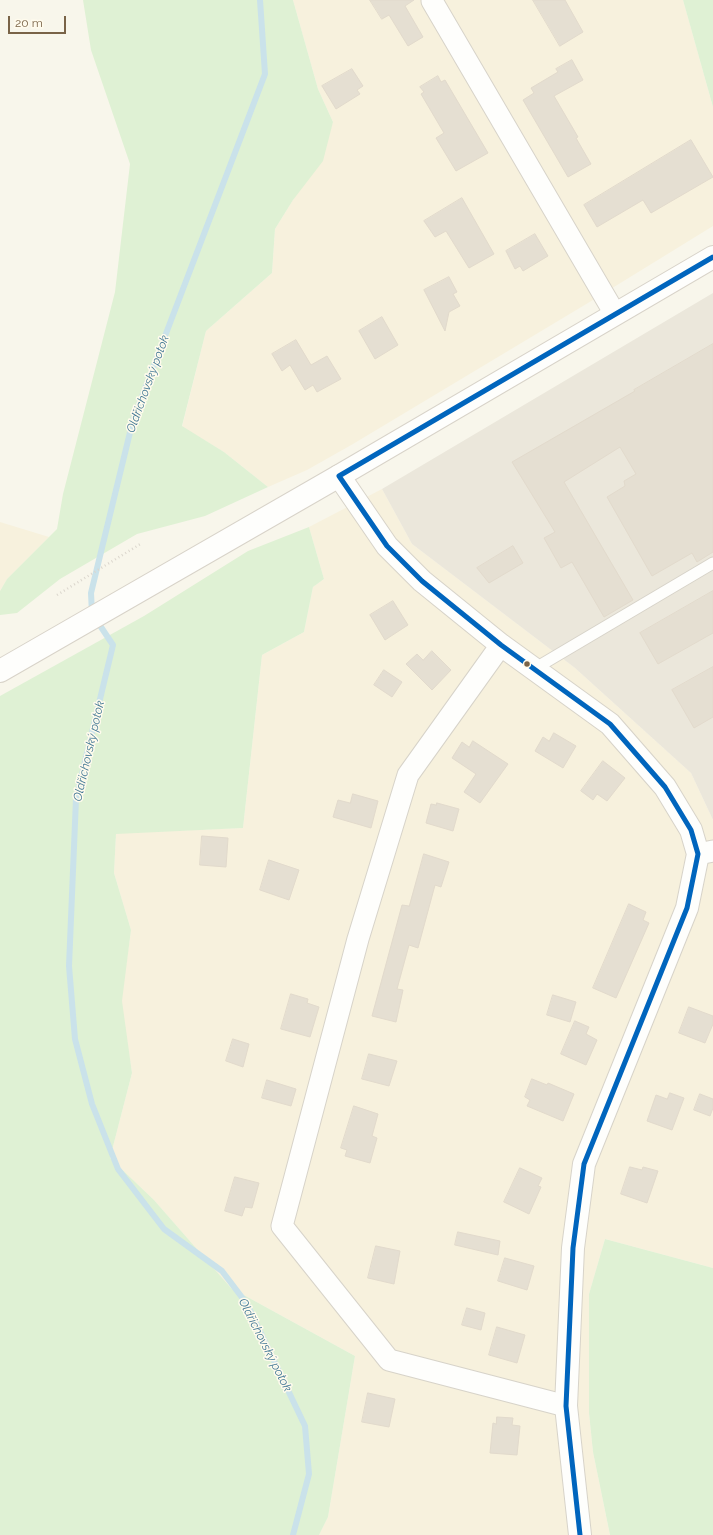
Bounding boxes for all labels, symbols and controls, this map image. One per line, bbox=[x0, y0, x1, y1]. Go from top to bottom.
scale bar bbox=[10, 8, 68, 34]
text: 20 m bbox=[15, 16, 43, 30]
water label: Oldřichovský potok bbox=[124, 333, 172, 435]
unlabelled marker bbox=[522, 659, 532, 669]
water label: Oldřichovský potok bbox=[70, 699, 108, 803]
water label: Oldřichovský potok bbox=[235, 1296, 295, 1394]

